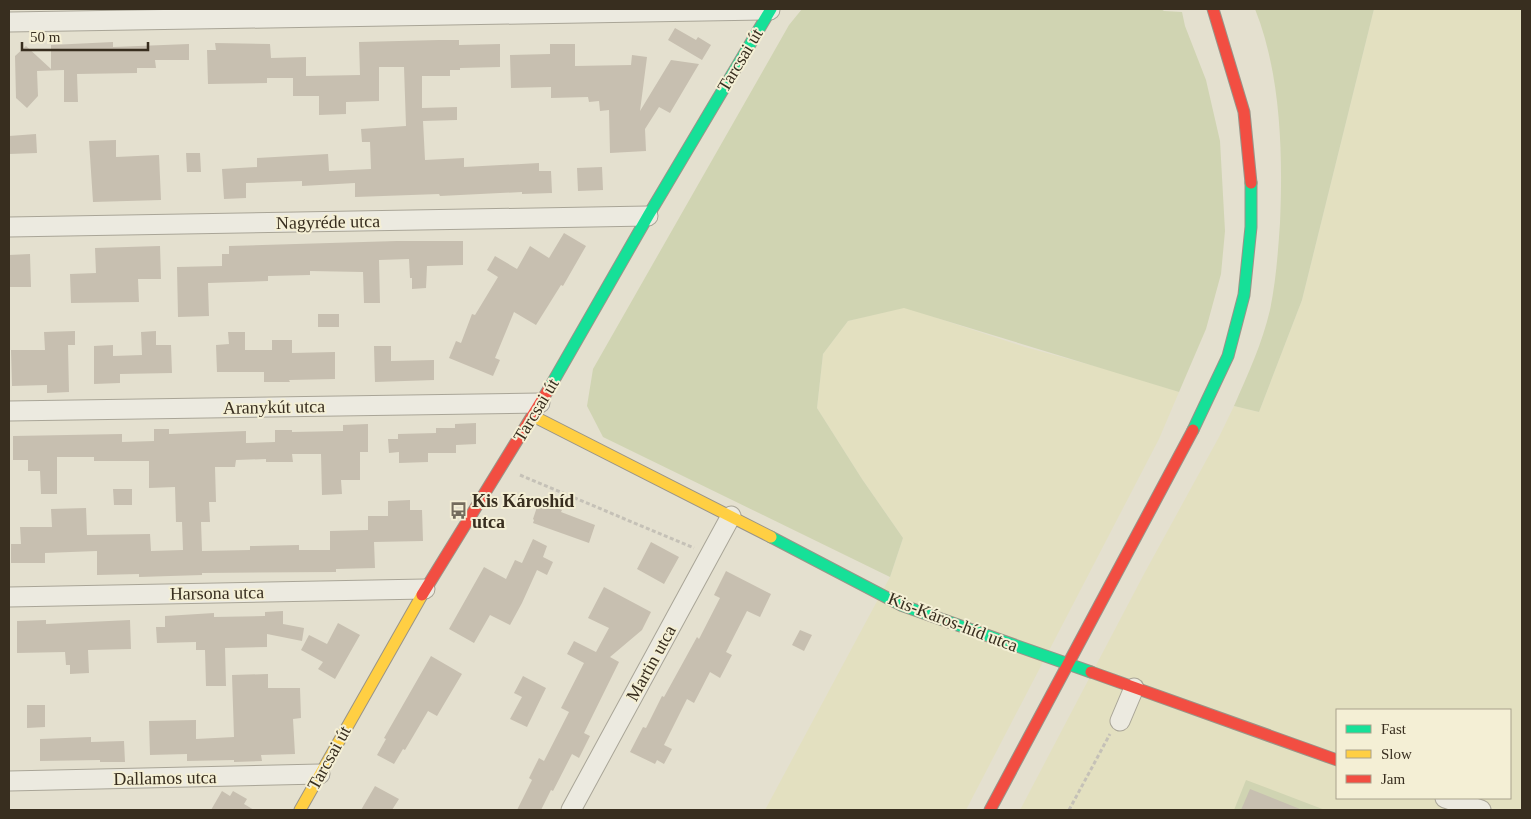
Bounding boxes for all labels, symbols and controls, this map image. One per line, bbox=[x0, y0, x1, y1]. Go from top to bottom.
scale bar bbox=[22, 20, 149, 52]
street label: Tarcsai út bbox=[713, 25, 767, 95]
text: 50 m bbox=[30, 29, 61, 45]
street label: Nagyréde utca bbox=[276, 211, 380, 233]
street label: Tarcsai út bbox=[509, 375, 563, 445]
street label: Aranykút utca bbox=[223, 396, 325, 418]
place label: Kis Károshíd utca bbox=[472, 491, 574, 532]
bus stop icon: Kis Károshíd utca bbox=[448, 501, 468, 521]
street label: Harsona utca bbox=[170, 582, 264, 604]
street label: Kis-Káros-híd utca bbox=[885, 588, 1021, 656]
street label: Martin utca bbox=[622, 622, 680, 704]
legend bbox=[1336, 709, 1511, 799]
text: Fast bbox=[1381, 721, 1407, 737]
street label: Tarcsai út bbox=[303, 722, 355, 794]
text: Slow bbox=[1381, 746, 1412, 762]
street label: Dallamos utca bbox=[113, 767, 217, 789]
text: Jam bbox=[1381, 771, 1405, 787]

